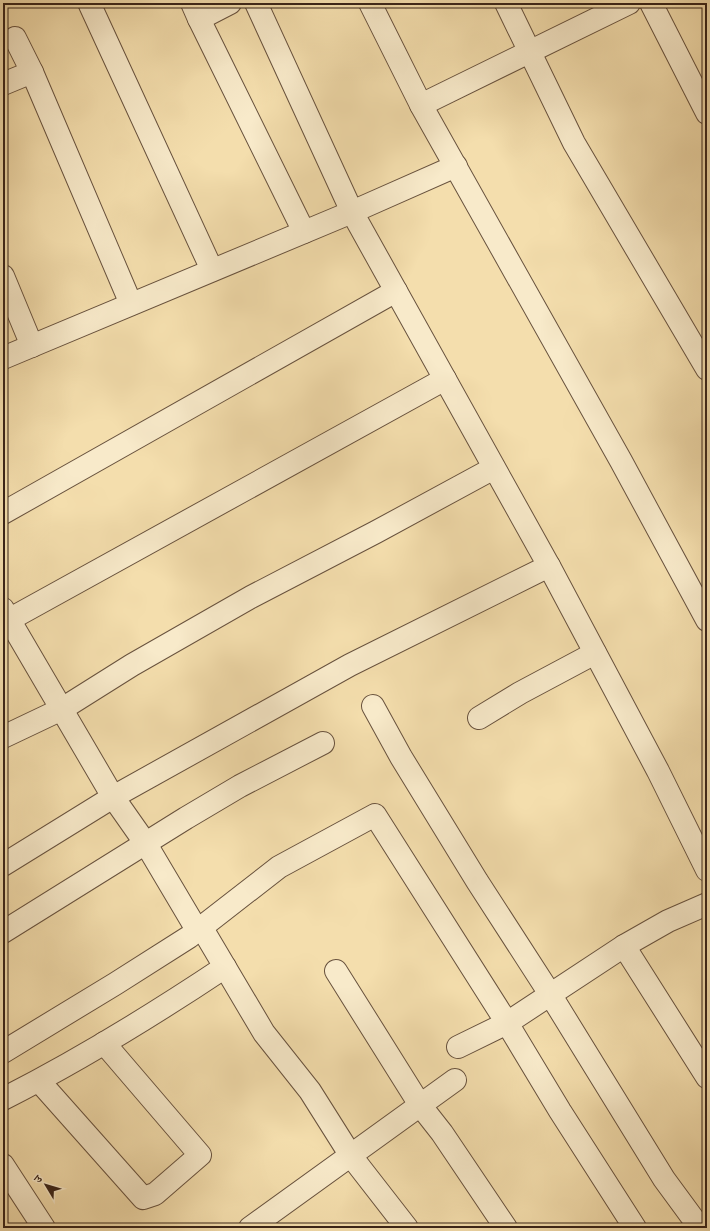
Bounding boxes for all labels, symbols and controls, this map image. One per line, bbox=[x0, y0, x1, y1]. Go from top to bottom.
north arrow bbox=[26, 1165, 66, 1205]
text: उ bbox=[33, 1173, 46, 1186]

